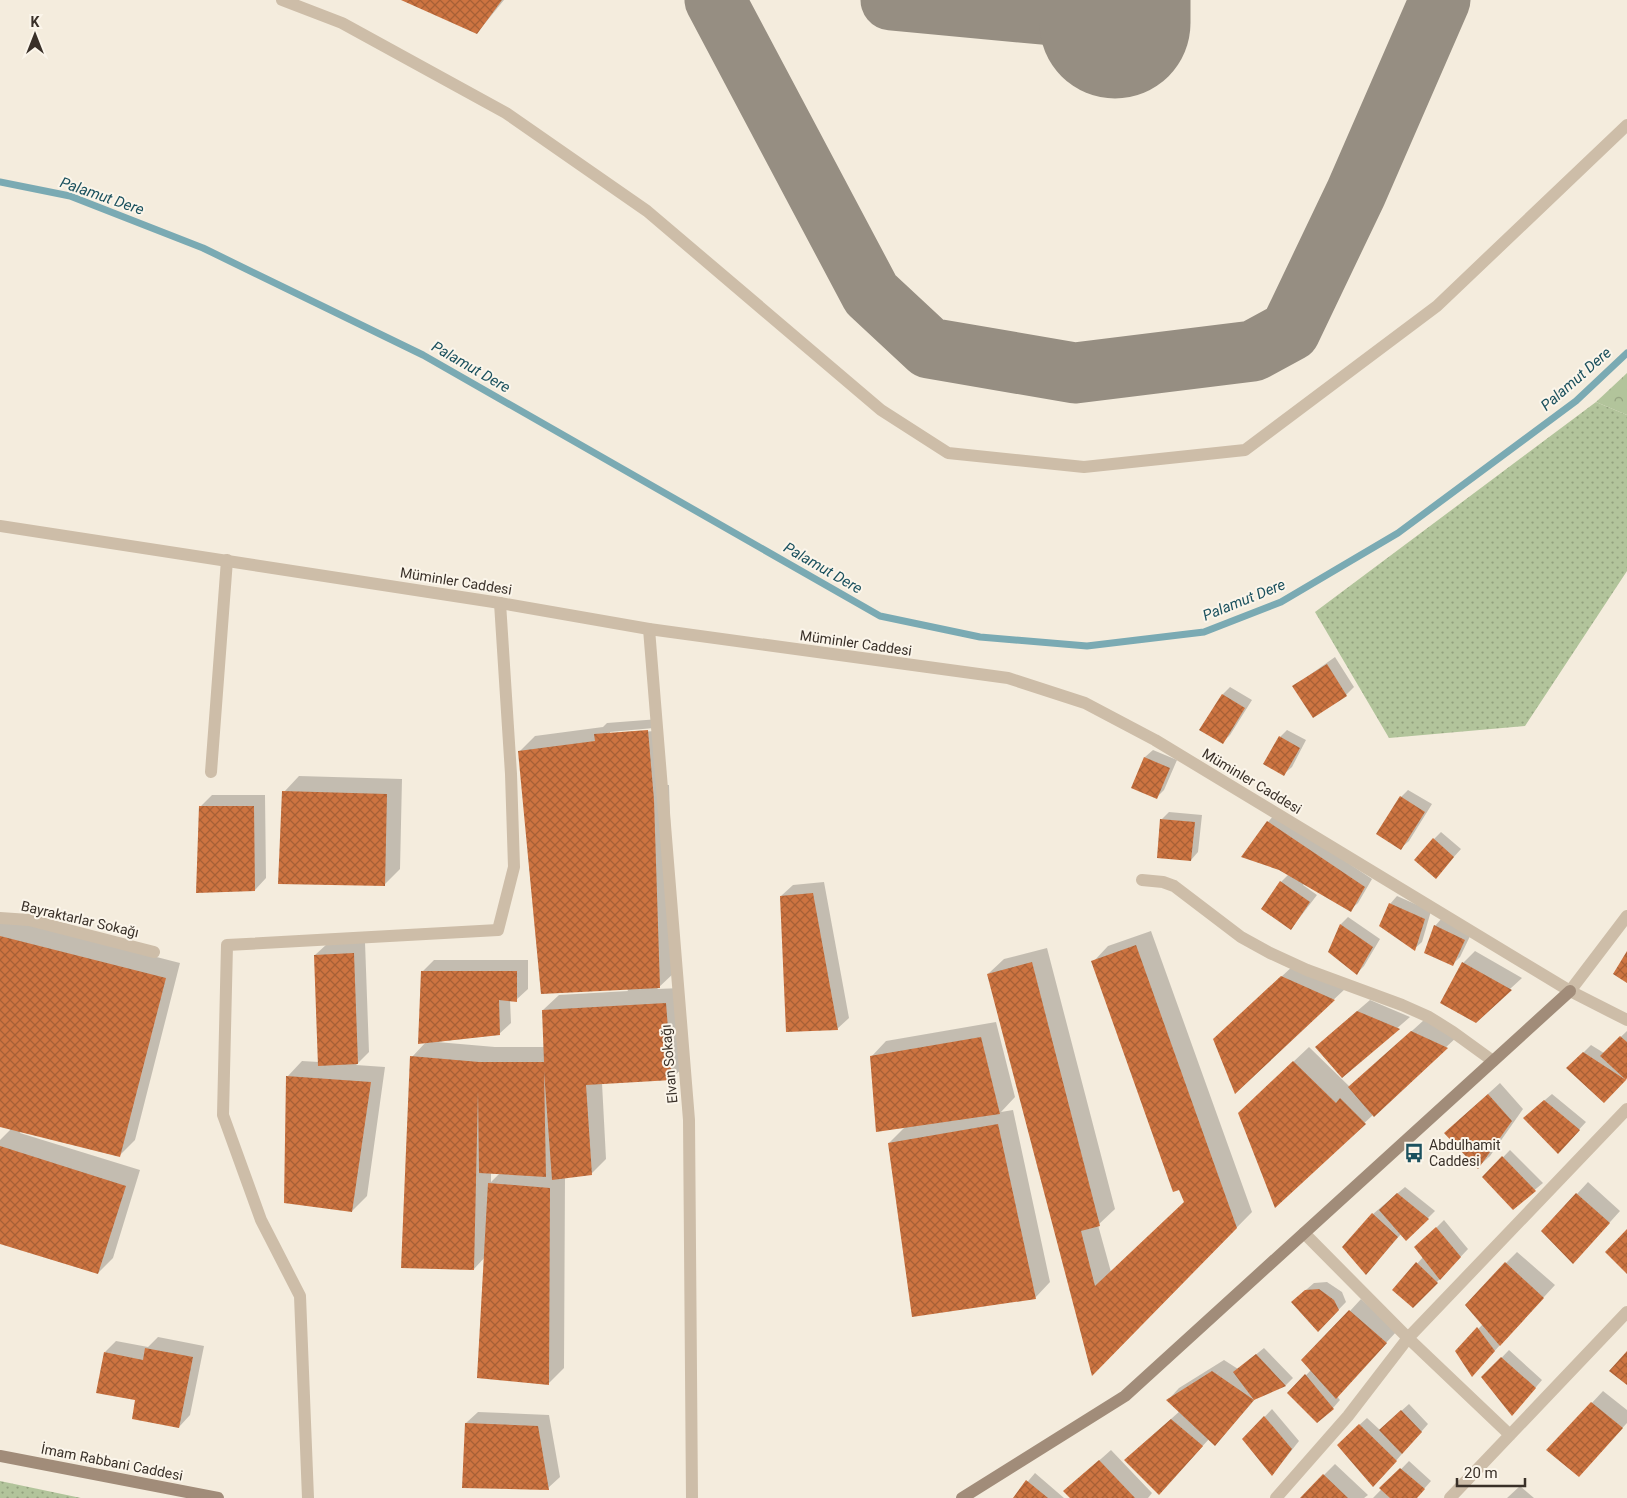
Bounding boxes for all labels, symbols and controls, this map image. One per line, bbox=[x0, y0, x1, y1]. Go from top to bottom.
north arrow bbox=[10, 10, 60, 60]
text: K bbox=[31, 14, 40, 30]
water label: Palamut Dere bbox=[58, 173, 147, 219]
water label: Palamut Dere bbox=[429, 337, 514, 397]
water label: Palamut Dere bbox=[1537, 343, 1615, 414]
water label: Palamut Dere bbox=[781, 538, 866, 598]
street label: Müminler Caddesi bbox=[399, 564, 513, 598]
water label: Palamut Dere bbox=[1200, 575, 1288, 625]
street label: Müminler Caddesi bbox=[799, 627, 913, 659]
street label: Müminler Caddesi bbox=[1199, 745, 1305, 817]
street label: Bayraktarlar Sokağı bbox=[19, 898, 141, 940]
street label: Elvan Sokağı bbox=[658, 1024, 680, 1104]
place label: Abdulhamit Caddesi bbox=[1429, 1137, 1501, 1169]
bus stop icon: Abdulhamit Caddesi bbox=[1403, 1142, 1425, 1164]
street label: İmam Rabbani Caddesi bbox=[40, 1440, 184, 1484]
scale bar bbox=[1457, 1456, 1524, 1488]
text: 20 m bbox=[1464, 1464, 1498, 1482]

